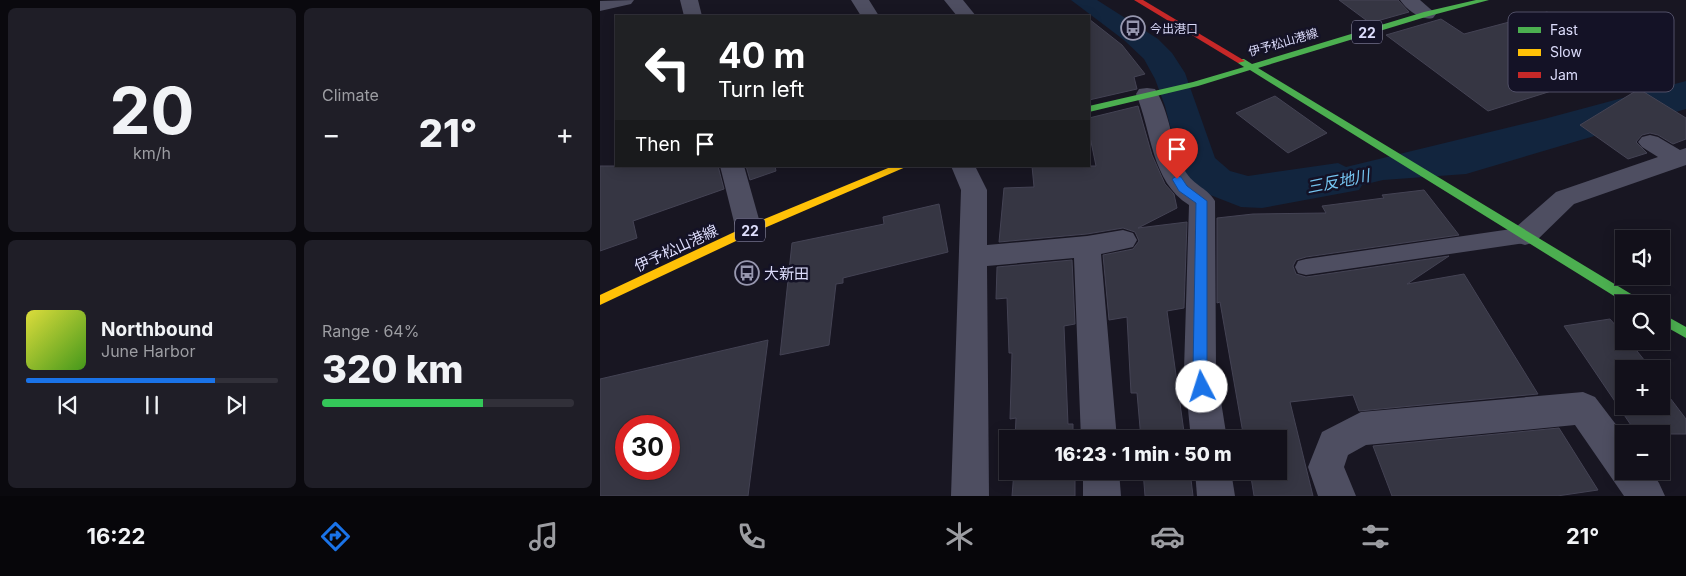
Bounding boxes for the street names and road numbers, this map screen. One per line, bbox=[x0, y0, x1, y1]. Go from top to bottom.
road number: 22 bbox=[1352, 21, 1382, 44]
street label: 伊予松山港線 bbox=[1246, 25, 1320, 59]
road number: 22 bbox=[735, 218, 765, 242]
street label: 伊予松山港線 bbox=[631, 220, 721, 276]

